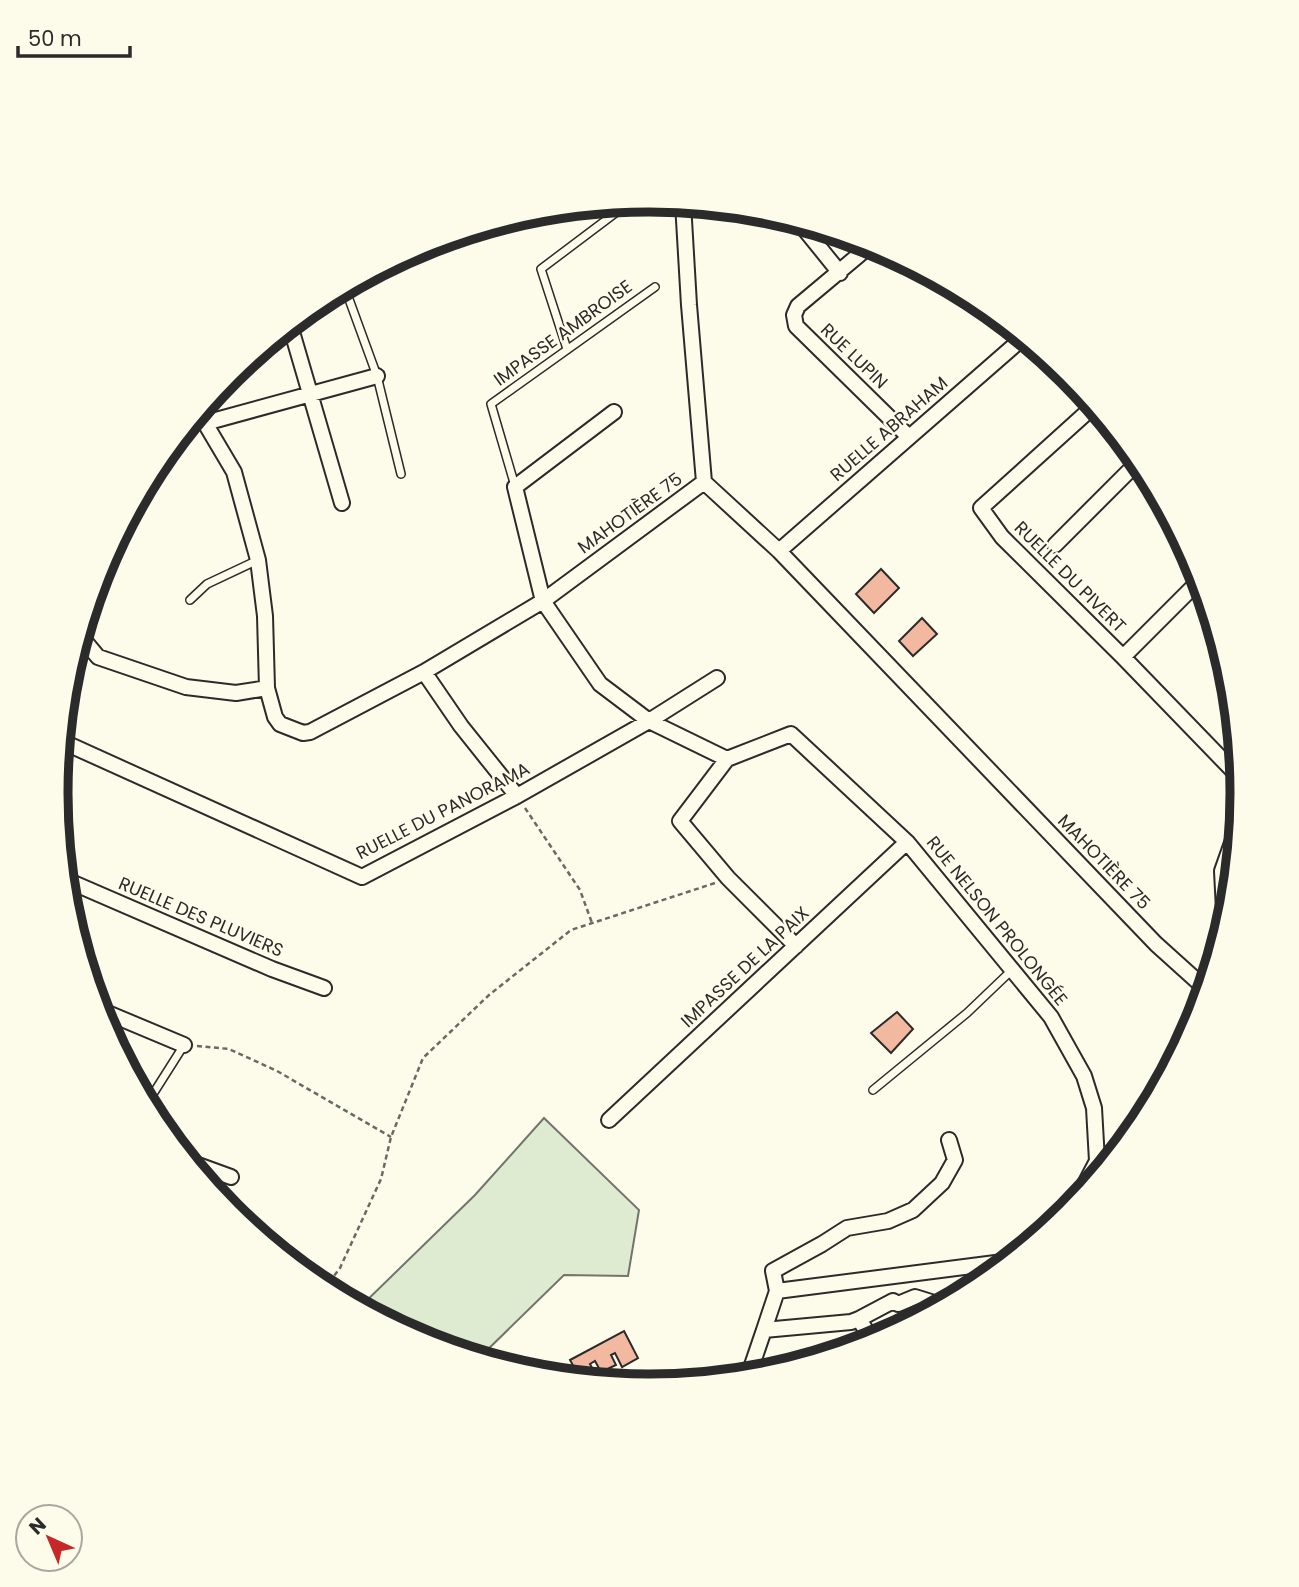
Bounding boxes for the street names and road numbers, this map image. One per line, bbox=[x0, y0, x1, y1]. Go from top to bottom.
street label: IMPASSE AMBROISE bbox=[488, 274, 637, 391]
street label: RUE LUPIN bbox=[815, 317, 893, 394]
street label: RUELLE ABRAHAM bbox=[825, 371, 953, 487]
street label: MAHOTIÈRE 75 bbox=[572, 466, 687, 559]
street label: RUELLE DU PIVERT bbox=[1009, 515, 1132, 638]
street label: RUELLE DU PANORAMA bbox=[352, 756, 534, 865]
street label: MAHOTIÈRE 75 bbox=[1052, 808, 1156, 915]
street label: RUE NELSON PROLONGÉE bbox=[921, 831, 1074, 1011]
street label: RUELLE DES PLUVIERS bbox=[115, 870, 288, 963]
street label: IMPASSE DE LA PAIX bbox=[675, 900, 814, 1033]

